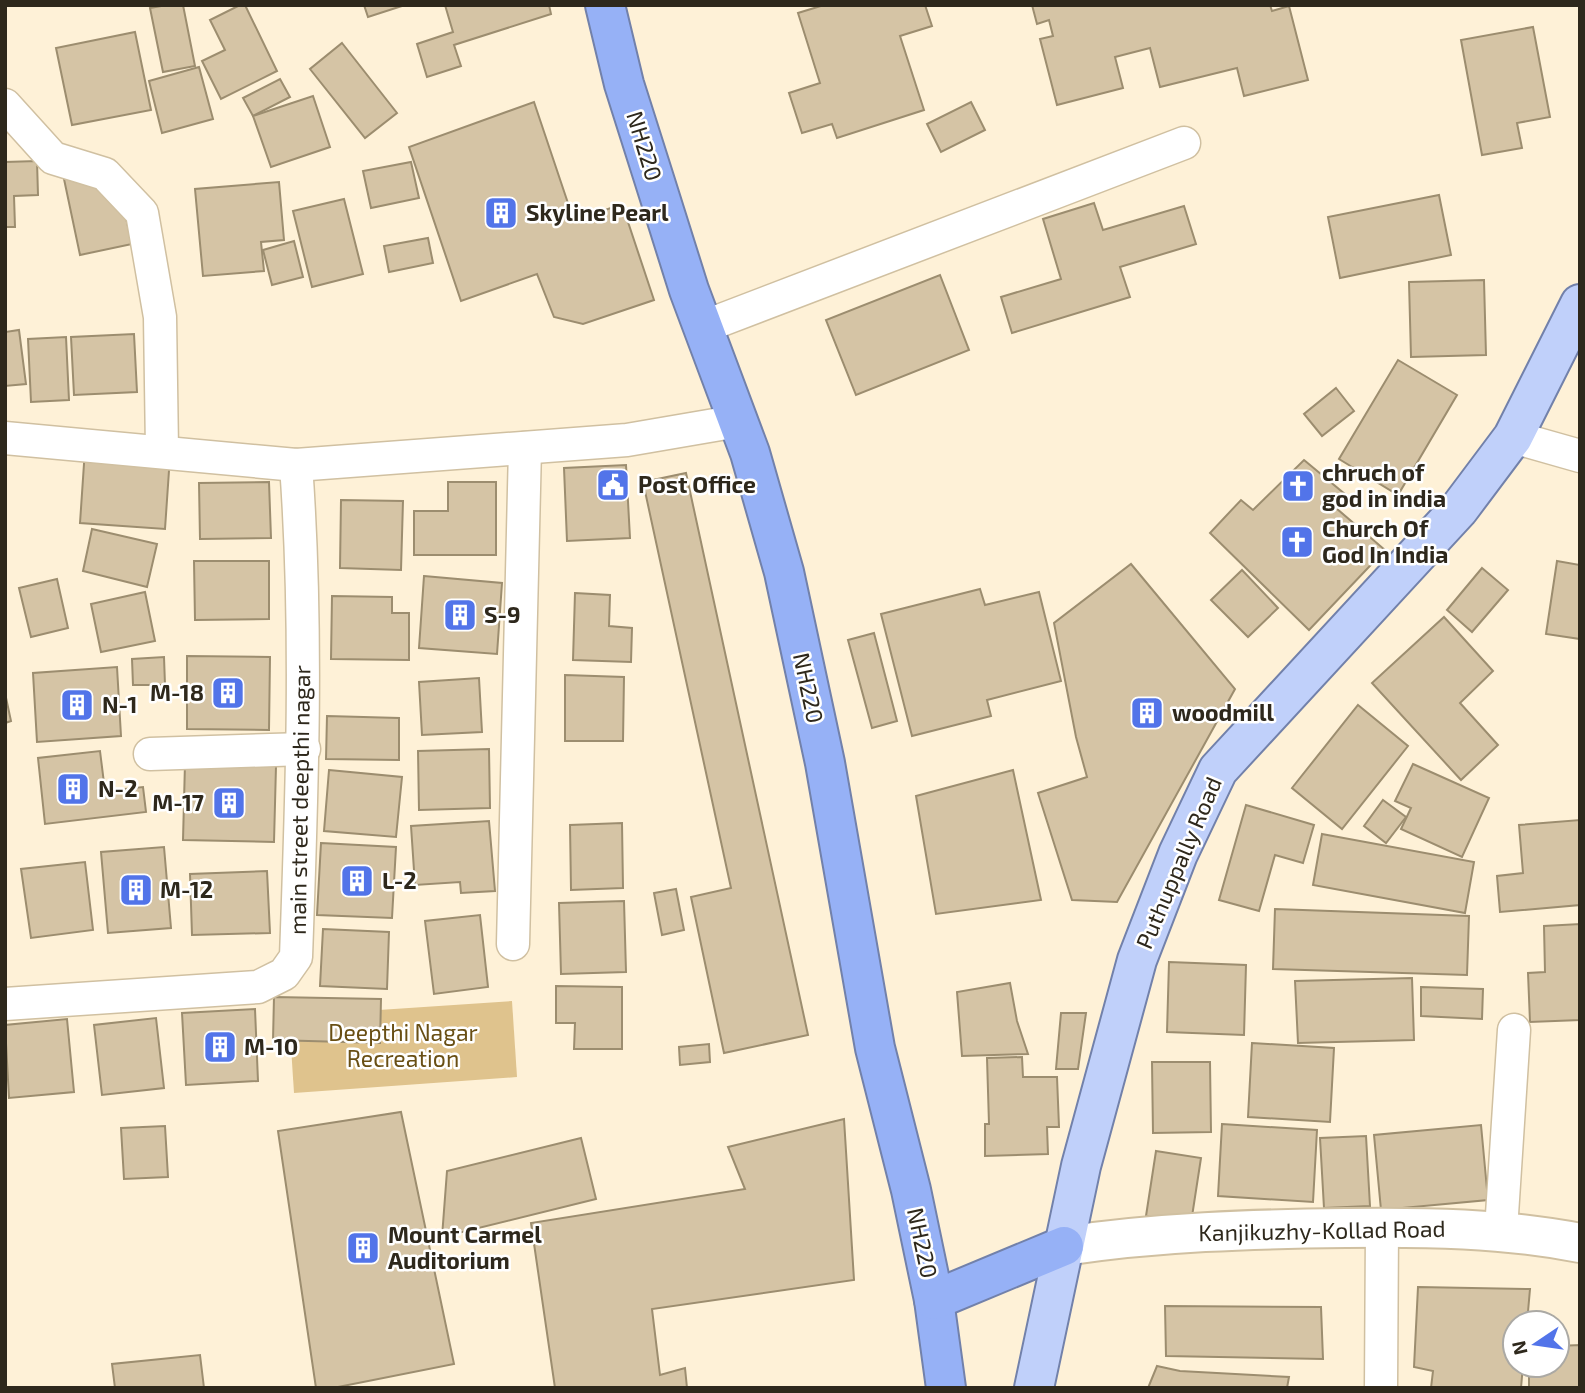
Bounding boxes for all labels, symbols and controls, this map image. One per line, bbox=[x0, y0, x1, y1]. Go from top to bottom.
street label: NH220 bbox=[621, 108, 669, 184]
building icon: Skyline Pearl bbox=[482, 194, 520, 232]
place label: Skyline Pearl bbox=[526, 198, 669, 226]
place label: chruch of god in india bbox=[1322, 458, 1446, 512]
public building icon: Post Office bbox=[594, 466, 632, 504]
church icon: chruch of god in india bbox=[1279, 467, 1317, 505]
place label: Post Office bbox=[638, 470, 756, 498]
place label: Church Of God In India bbox=[1322, 514, 1448, 568]
church icon: Church Of God In India bbox=[1278, 523, 1316, 561]
building icon: S-9 bbox=[441, 596, 479, 634]
place label: S-9 bbox=[484, 600, 521, 628]
street label: NH220 bbox=[788, 650, 830, 726]
street label: main street deepthi nagar bbox=[283, 665, 315, 935]
building icon: M-18 bbox=[209, 674, 247, 712]
place label: M-18 bbox=[150, 678, 204, 706]
building icon: N-1 bbox=[58, 686, 96, 724]
place label: N-1 bbox=[102, 690, 137, 718]
building icon: woodmill bbox=[1128, 694, 1166, 732]
place label: woodmill bbox=[1172, 698, 1274, 726]
building icon: N-2 bbox=[54, 770, 92, 808]
street label: Puthuppally Road bbox=[1129, 772, 1227, 953]
place label: N-2 bbox=[98, 774, 138, 802]
building icon: M-17 bbox=[210, 784, 248, 822]
place label: M-17 bbox=[152, 788, 204, 816]
building icon: L-2 bbox=[338, 862, 376, 900]
place label: L-2 bbox=[382, 866, 417, 894]
building icon: M-12 bbox=[117, 871, 155, 909]
place label: M-12 bbox=[160, 875, 213, 903]
park label: Deepthi Nagar Recreation bbox=[328, 1018, 478, 1072]
building icon: M-10 bbox=[201, 1028, 239, 1066]
place label: M-10 bbox=[244, 1032, 298, 1060]
street label: NH220 bbox=[902, 1205, 944, 1281]
street label: Kanjikuzhy-Kollad Road bbox=[1198, 1214, 1446, 1246]
place label: Mount Carmel Auditorium bbox=[388, 1220, 542, 1274]
building icon: Mount Carmel Auditorium bbox=[344, 1229, 382, 1267]
north arrow bbox=[1501, 1309, 1571, 1379]
text: N bbox=[1506, 1339, 1532, 1357]

